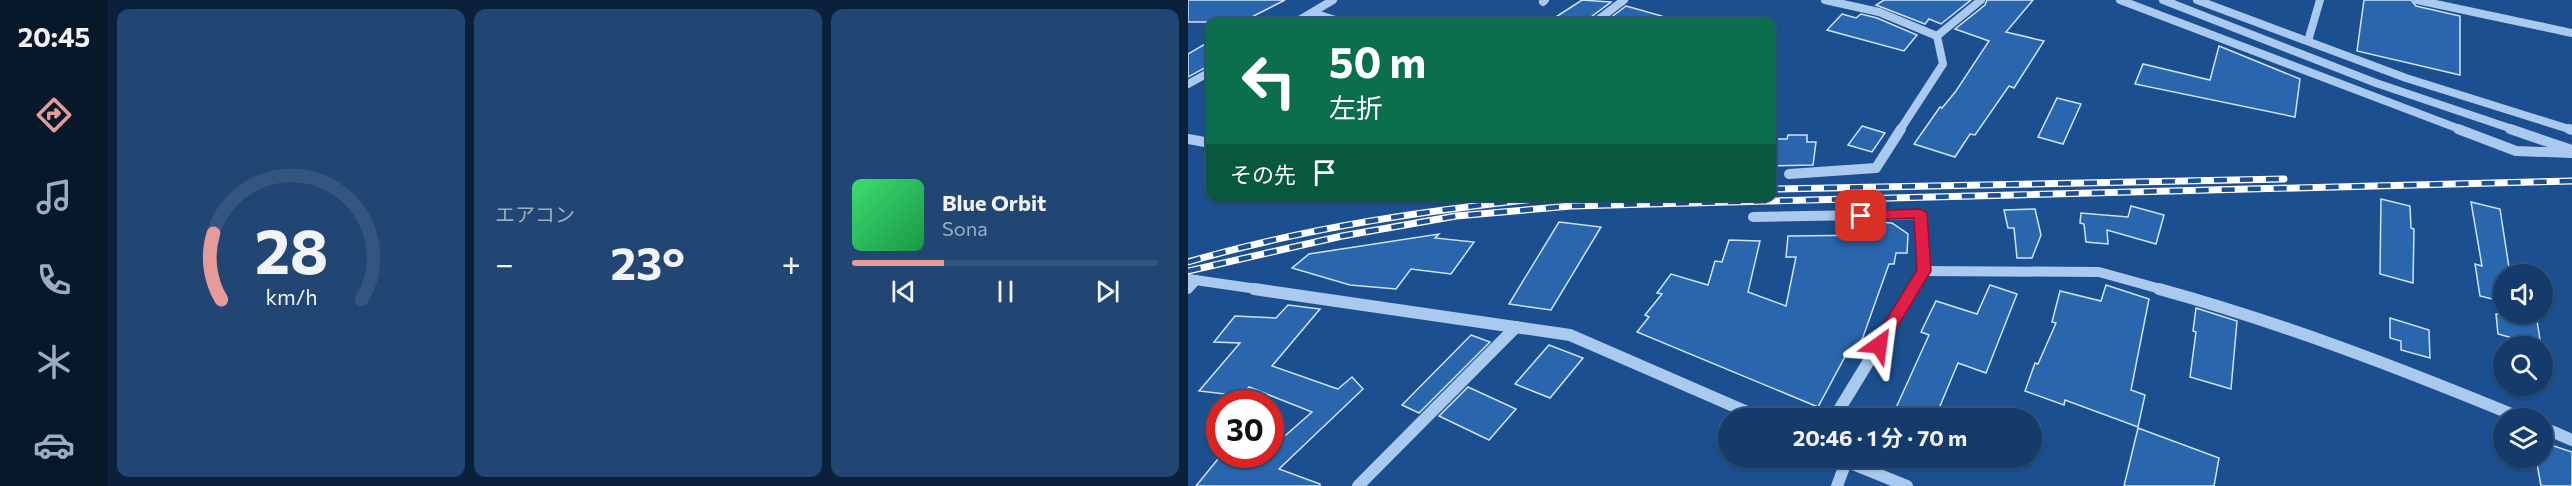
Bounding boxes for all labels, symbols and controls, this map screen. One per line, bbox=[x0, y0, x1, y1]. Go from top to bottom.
text: 20:45 bbox=[18, 20, 90, 53]
text: 50 m bbox=[1329, 35, 1426, 87]
icon: left bbox=[1230, 42, 1308, 120]
text: 左折 bbox=[1329, 91, 1383, 124]
icon: directions bbox=[33, 94, 75, 136]
icon: arrive bbox=[1308, 156, 1341, 189]
text: その先 bbox=[1230, 161, 1296, 188]
icon: music bbox=[33, 176, 75, 218]
text: Blue Orbit bbox=[942, 189, 1046, 216]
pin bbox=[1835, 190, 1886, 241]
icon: arrive bbox=[1844, 199, 1877, 232]
text: エアコン bbox=[495, 202, 575, 226]
text: 28 bbox=[254, 211, 328, 287]
text: Sona bbox=[942, 216, 988, 240]
text: 23° bbox=[611, 234, 685, 289]
text: − bbox=[495, 242, 514, 283]
text: + bbox=[782, 242, 801, 283]
icon: phone bbox=[33, 259, 75, 301]
map controls bbox=[2493, 264, 2553, 468]
button: sound bbox=[2493, 264, 2553, 324]
icon: previous bbox=[887, 275, 920, 308]
icon: pause bbox=[989, 275, 1022, 308]
icon: next bbox=[1091, 275, 1124, 308]
text: km/h bbox=[265, 283, 317, 309]
position arrow bbox=[1847, 313, 1911, 377]
button: search bbox=[2493, 336, 2553, 396]
icon: climate bbox=[33, 341, 75, 383]
speed limit sign: 30 bbox=[1206, 390, 1284, 468]
button: layers bbox=[2493, 408, 2553, 468]
icon: car bbox=[33, 424, 75, 466]
text: 20:46 · 1 分 · 70 m bbox=[1793, 424, 1967, 451]

